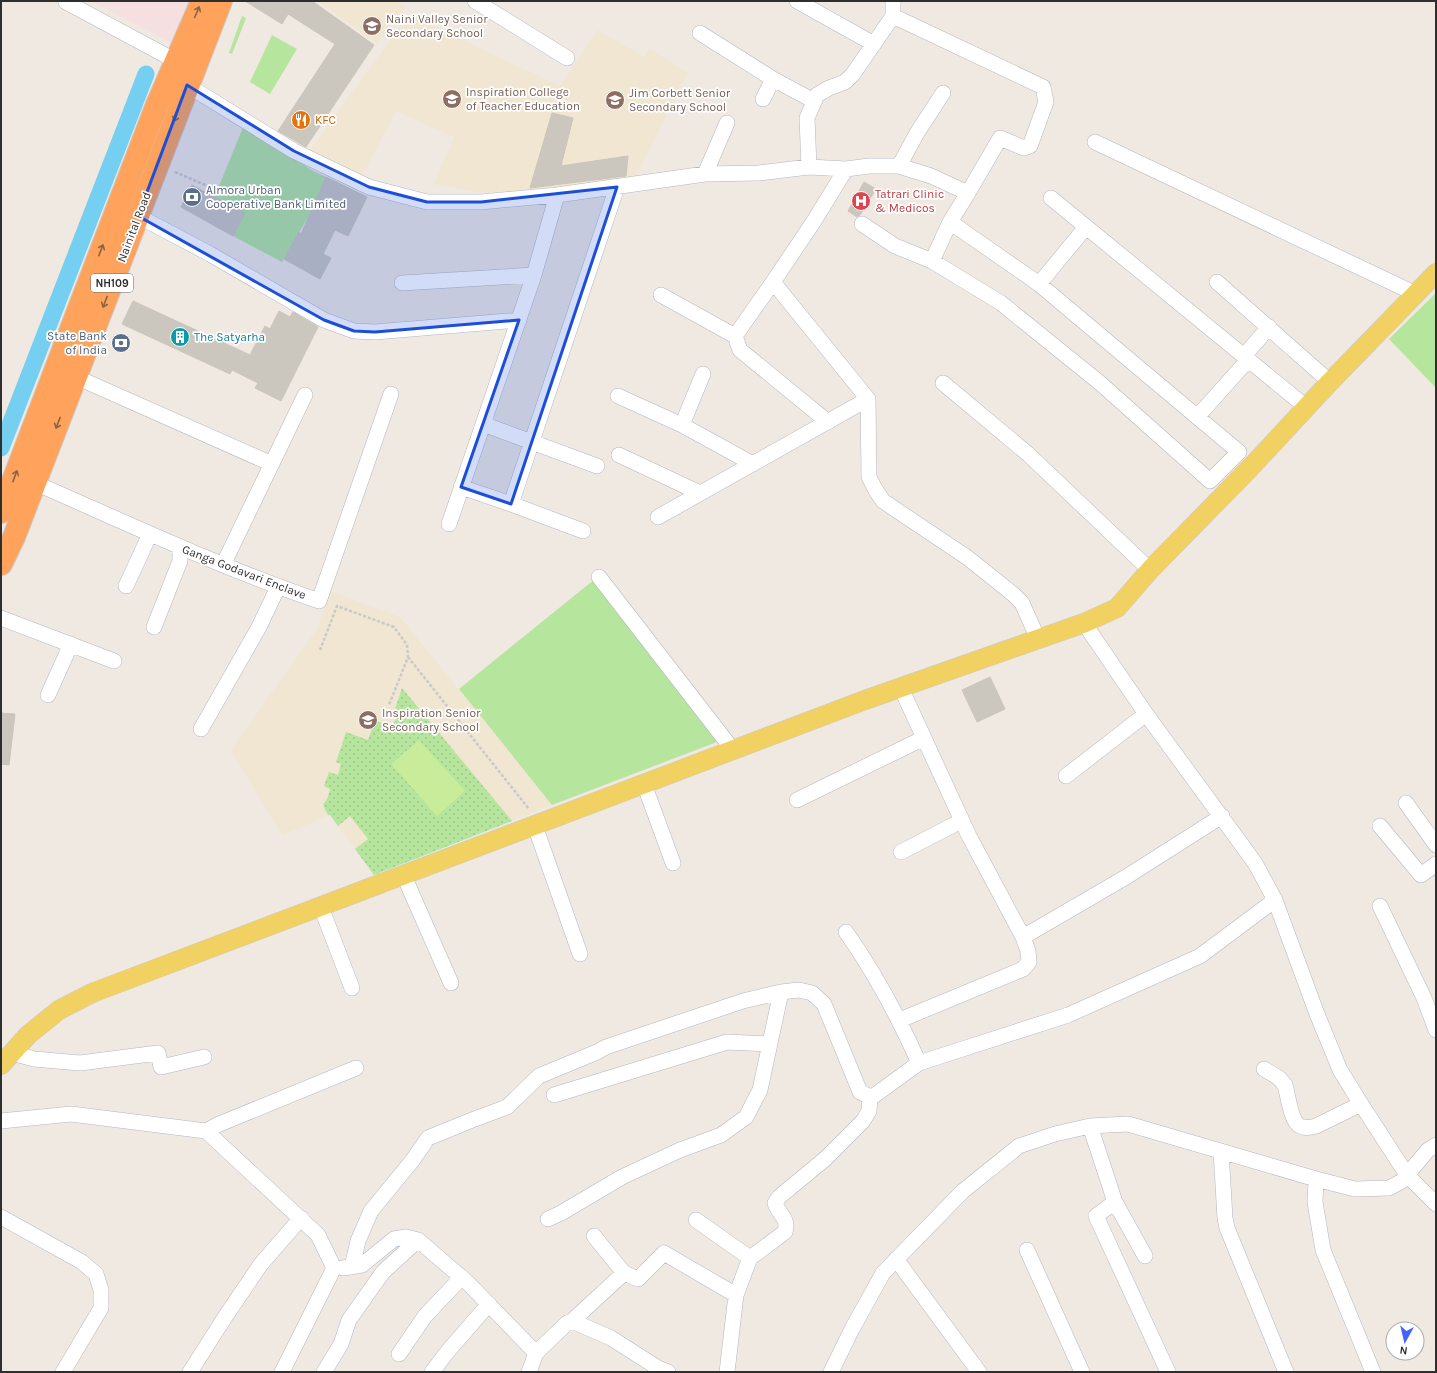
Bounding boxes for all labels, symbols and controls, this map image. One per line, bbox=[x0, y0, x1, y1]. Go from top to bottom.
one-way arrow bbox=[194, 7, 201, 19]
place label: Naini Valley Senior Secondary School bbox=[386, 12, 488, 40]
school or university icon: Naini Valley Senior Secondary School bbox=[361, 15, 383, 37]
place label: Inspiration College of Teacher Education bbox=[466, 85, 580, 113]
place label: Jim Corbett Senior Secondary School bbox=[629, 86, 731, 114]
school or university icon: Inspiration College of Teacher Education bbox=[441, 88, 463, 110]
school or university icon: Jim Corbett Senior Secondary School bbox=[604, 89, 626, 111]
one-way arrow bbox=[172, 109, 180, 121]
restaurant icon: KFC bbox=[290, 109, 312, 131]
place label: KFC bbox=[315, 113, 336, 127]
place label: Almora Urban Cooperative Bank Limited bbox=[206, 183, 346, 211]
bank icon: Almora Urban Cooperative Bank Limited bbox=[181, 186, 203, 208]
place label: Tatrari Clinic & Medicos bbox=[875, 187, 944, 215]
street label: Nainital Road bbox=[114, 190, 154, 264]
hospital icon: Tatrari Clinic & Medicos bbox=[850, 190, 872, 212]
one-way arrow bbox=[97, 244, 105, 256]
road number: NH109 bbox=[91, 274, 133, 292]
one-way arrow bbox=[100, 296, 108, 308]
building icon: The Satyarha bbox=[169, 326, 191, 348]
place label: State Bank of India bbox=[47, 329, 107, 357]
place label: The Satyarha bbox=[194, 330, 265, 344]
bank icon: State Bank of India bbox=[110, 332, 132, 354]
one-way arrow bbox=[53, 417, 61, 429]
one-way arrow bbox=[12, 470, 20, 482]
street label: Ganga Godavari Enclave bbox=[180, 542, 308, 602]
place label: Inspiration Senior Secondary School bbox=[382, 706, 481, 734]
school or university icon: Inspiration Senior Secondary School bbox=[357, 709, 379, 731]
north arrow bbox=[1385, 1321, 1425, 1361]
text: N bbox=[1399, 1343, 1408, 1357]

